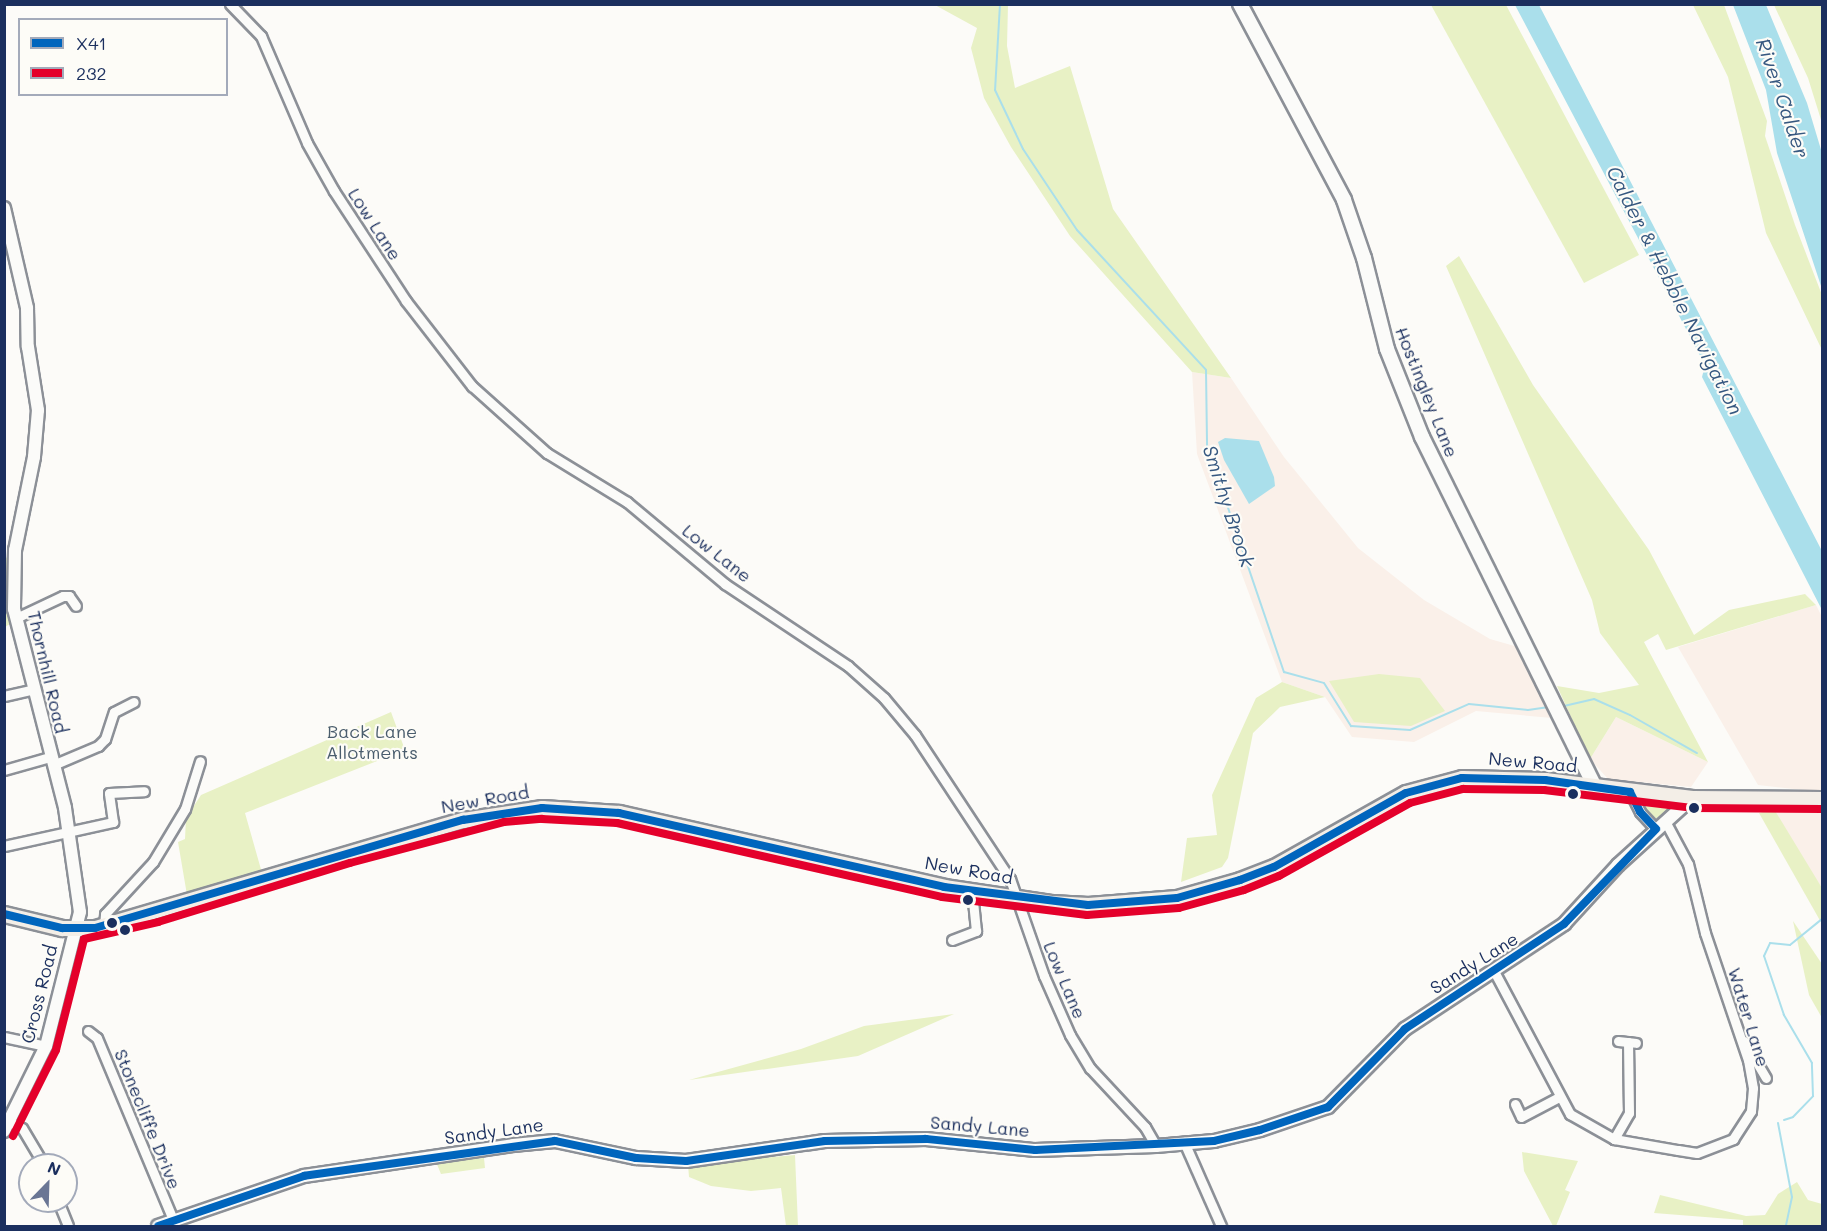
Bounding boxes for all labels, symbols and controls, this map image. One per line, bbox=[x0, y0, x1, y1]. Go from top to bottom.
legend bbox=[18, 18, 228, 96]
text: X41 bbox=[76, 31, 107, 55]
water label: River Calder bbox=[1751, 35, 1815, 161]
text: 232 bbox=[76, 61, 107, 85]
water label: Calder & Hebble Navigation bbox=[1602, 162, 1748, 418]
street label: Low Lane bbox=[344, 184, 406, 264]
street label: Hostingley Lane bbox=[1391, 324, 1463, 460]
water label: Smithy Brook bbox=[1198, 442, 1260, 570]
street label: Low Lane bbox=[678, 519, 756, 587]
street label: Thornhill Road bbox=[23, 609, 73, 735]
park label: Back Lane Allotments bbox=[326, 721, 418, 764]
street label: New Road bbox=[1488, 747, 1578, 777]
street label: New Road bbox=[439, 781, 531, 817]
unlabelled marker bbox=[1567, 788, 1579, 800]
unlabelled marker bbox=[1688, 802, 1700, 814]
street label: New Road bbox=[923, 852, 1015, 888]
unlabelled marker bbox=[962, 894, 974, 906]
unlabelled marker bbox=[106, 917, 118, 929]
unlabelled marker bbox=[119, 924, 131, 936]
street label: Sandy Lane bbox=[1426, 927, 1522, 999]
street label: Low Lane bbox=[1039, 938, 1091, 1022]
street label: Cross Road bbox=[16, 943, 62, 1045]
street label: Water Lane bbox=[1724, 965, 1774, 1069]
street label: Stonecliffe Drive bbox=[110, 1046, 186, 1192]
street label: Sandy Lane bbox=[929, 1111, 1031, 1141]
street label: Sandy Lane bbox=[443, 1113, 545, 1149]
north arrow bbox=[18, 1153, 78, 1213]
text: N bbox=[45, 1156, 64, 1180]

